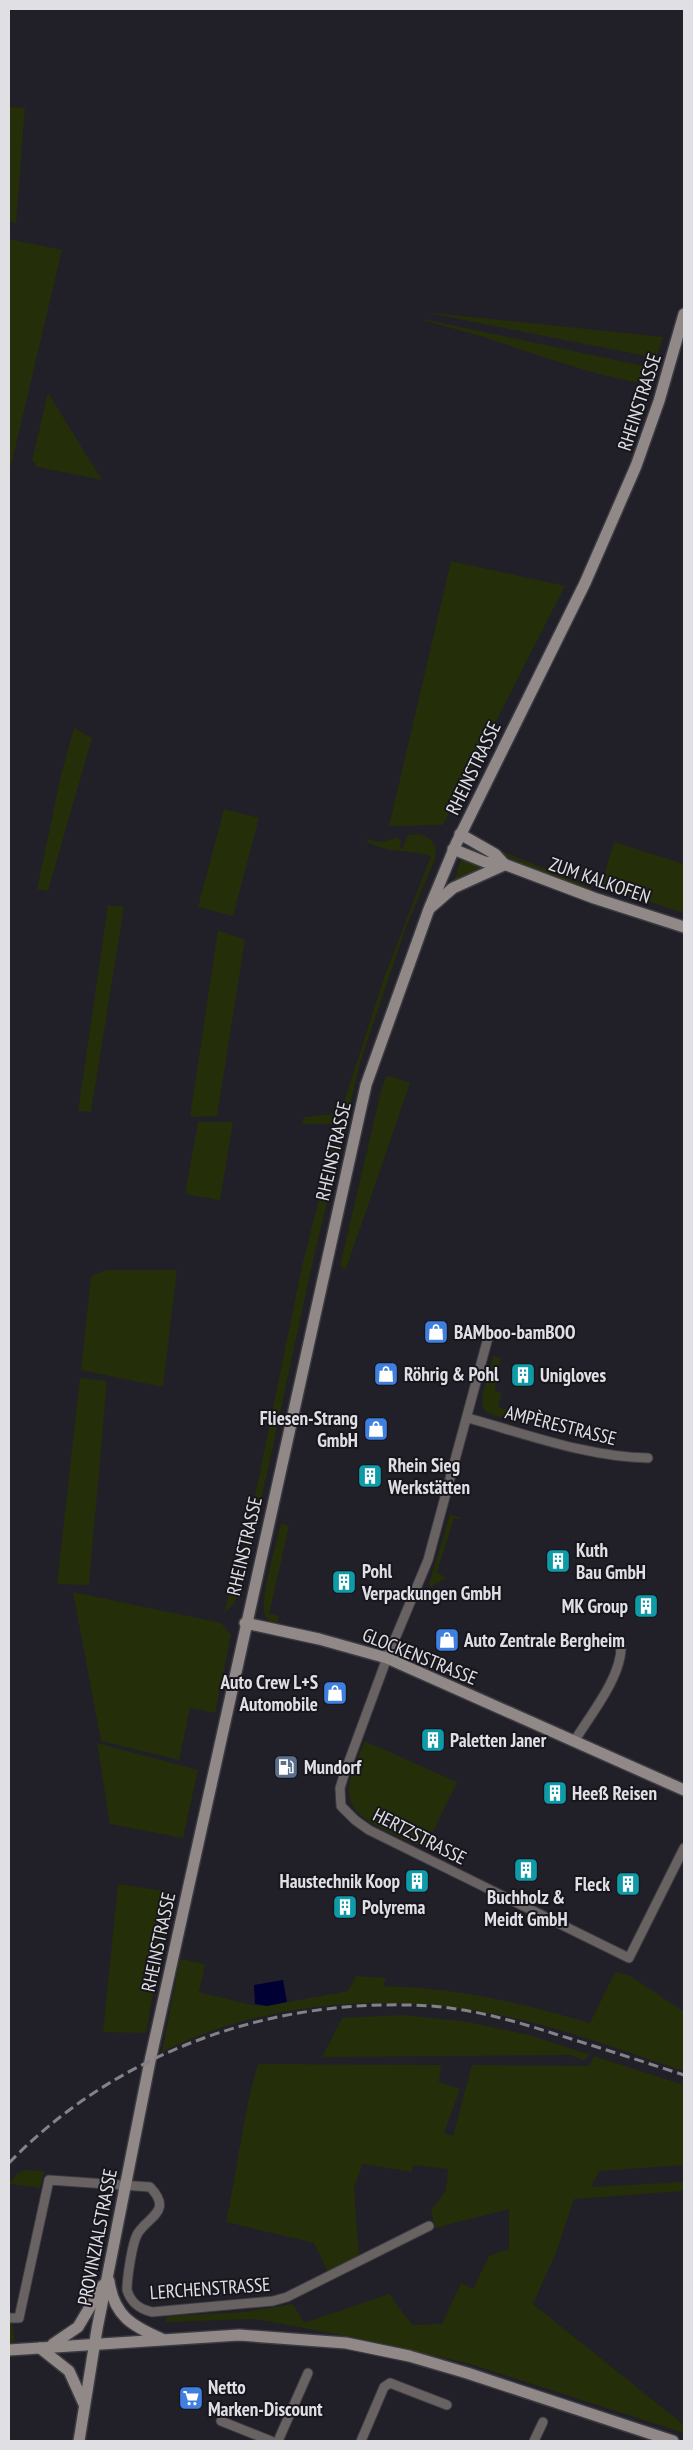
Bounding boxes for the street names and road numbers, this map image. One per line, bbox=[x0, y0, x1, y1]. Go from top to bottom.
street label: RHEINSTRASSE bbox=[612, 350, 666, 454]
street label: RHEINSTRASSE bbox=[440, 717, 506, 819]
street label: ZUM KALKOFEN bbox=[546, 851, 654, 909]
street label: RHEINSTRASSE bbox=[310, 1099, 356, 1203]
street label: AMPÈRESTRASSE bbox=[503, 1400, 619, 1450]
street label: RHEINSTRASSE bbox=[221, 1494, 267, 1598]
street label: GLOCKENSTRASSE bbox=[359, 1622, 481, 1690]
street label: HERTZSTRASSE bbox=[369, 1802, 471, 1870]
street label: RHEINSTRASSE bbox=[136, 1890, 180, 1994]
street label: PROVINZIALSTRASSE bbox=[72, 2167, 122, 2307]
street label: LERCHENSTRASSE bbox=[149, 2272, 271, 2304]

